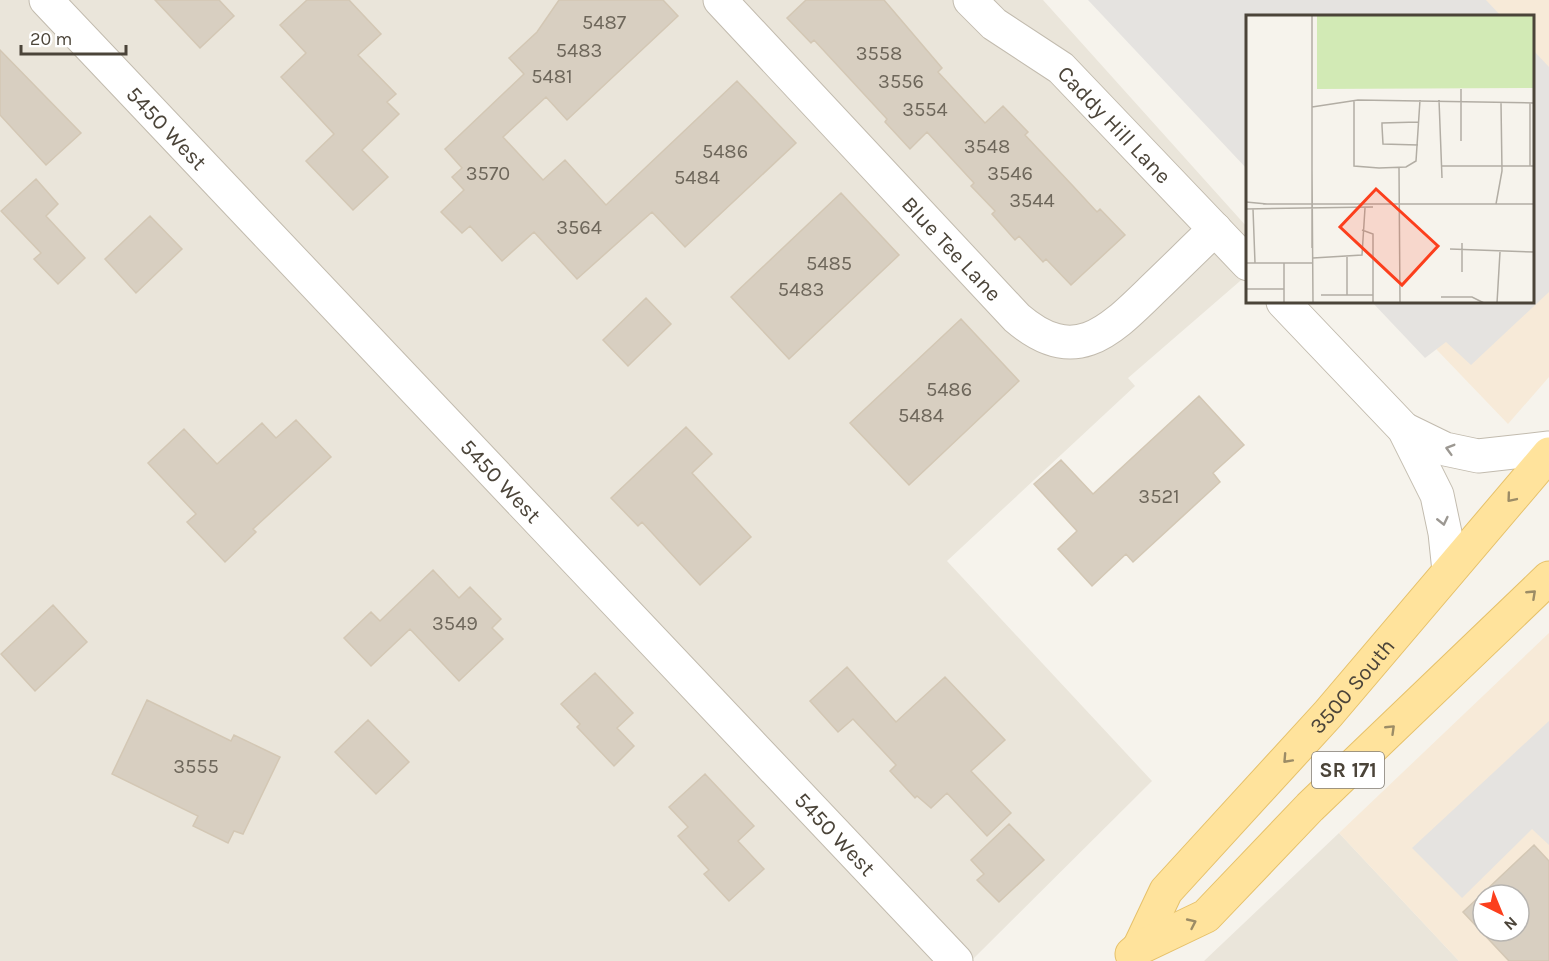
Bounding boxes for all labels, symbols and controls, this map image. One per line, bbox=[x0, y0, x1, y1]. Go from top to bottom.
house number: 5487 bbox=[582, 11, 627, 34]
inset map bbox=[1246, 15, 1534, 303]
scale bar bbox=[21, 18, 126, 56]
text: 20 m bbox=[30, 28, 72, 50]
house number: 5483 bbox=[556, 39, 602, 62]
house number: 3558 bbox=[856, 42, 902, 65]
street label: Caddy Hill Lane bbox=[1052, 61, 1176, 189]
house number: 5481 bbox=[531, 65, 573, 88]
house number: 3556 bbox=[878, 70, 924, 93]
street label: 5450 West bbox=[121, 81, 212, 176]
house number: 3554 bbox=[902, 98, 948, 121]
house number: 3548 bbox=[964, 135, 1010, 158]
house number: 5486 bbox=[702, 140, 748, 163]
house number: 3570 bbox=[466, 162, 510, 185]
house number: 3546 bbox=[987, 162, 1033, 185]
house number: 5484 bbox=[674, 166, 720, 189]
house number: 3544 bbox=[1009, 189, 1055, 212]
street label: Blue Tee Lane bbox=[896, 191, 1007, 307]
house number: 3564 bbox=[556, 216, 602, 239]
house number: 5485 bbox=[806, 252, 852, 275]
house number: 5483 bbox=[778, 278, 824, 301]
house number: 5486 bbox=[926, 378, 972, 401]
house number: 5484 bbox=[898, 404, 944, 427]
street label: 5450 West bbox=[455, 434, 546, 529]
one-way arrow bbox=[1445, 444, 1455, 457]
house number: 3521 bbox=[1138, 485, 1180, 508]
one-way arrow bbox=[1507, 491, 1518, 502]
one-way arrow bbox=[1436, 516, 1449, 526]
one-way arrow bbox=[1525, 590, 1536, 601]
house number: 3549 bbox=[432, 612, 478, 635]
street label: 3500 South bbox=[1305, 633, 1401, 739]
one-way arrow bbox=[1383, 725, 1394, 736]
road number: SR 171 bbox=[1312, 752, 1384, 788]
one-way arrow bbox=[1283, 753, 1294, 763]
house number: 3555 bbox=[173, 755, 219, 778]
street label: 5450 West bbox=[789, 787, 880, 882]
north arrow bbox=[1471, 883, 1531, 943]
text: N bbox=[1500, 913, 1522, 934]
one-way arrow bbox=[1185, 918, 1196, 930]

